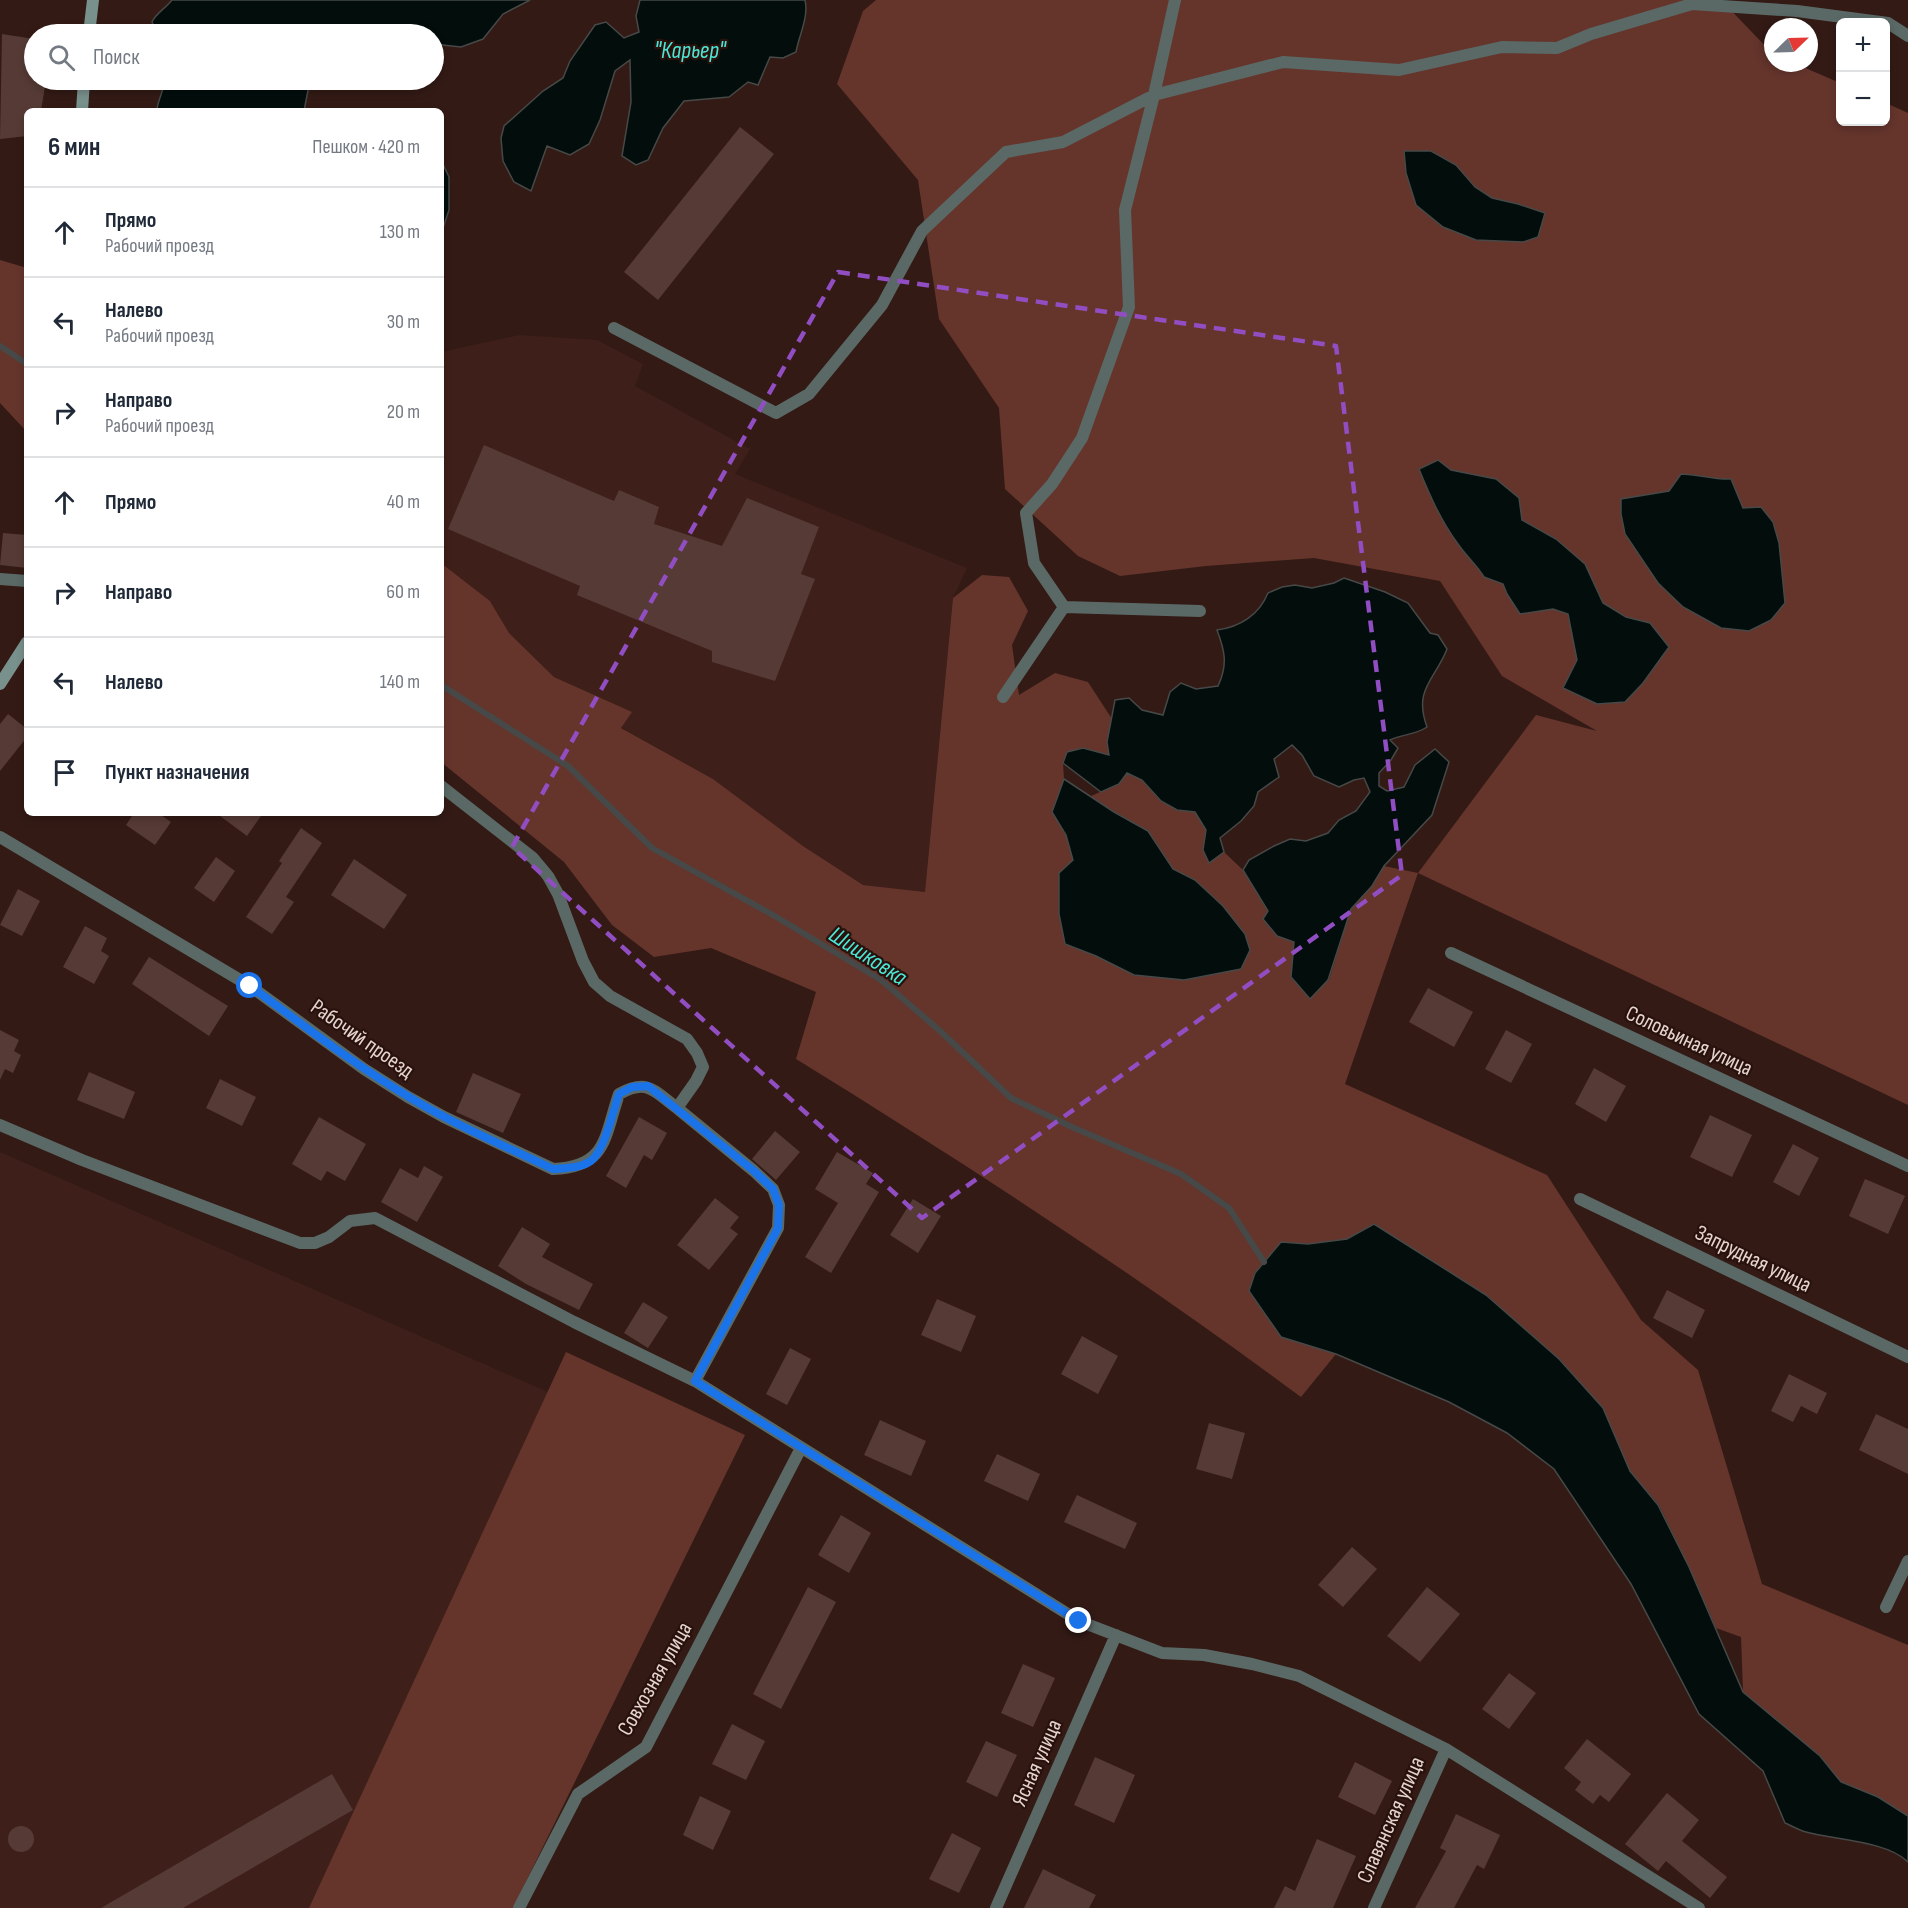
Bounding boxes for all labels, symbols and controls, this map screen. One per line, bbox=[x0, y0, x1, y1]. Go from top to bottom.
north arrow bbox=[1764, 18, 1818, 72]
map controls bbox=[1836, 18, 1890, 126]
button: + bbox=[1836, 18, 1890, 72]
search box bbox=[24, 24, 444, 90]
water label: "Карьер" bbox=[654, 36, 727, 65]
icon: search bbox=[45, 41, 78, 74]
text: Поиск bbox=[93, 44, 139, 71]
button: − bbox=[1836, 72, 1890, 126]
text: 6 мин bbox=[48, 132, 100, 163]
text: Пешком · 420 m bbox=[312, 135, 420, 159]
text: Прямо bbox=[105, 207, 156, 234]
icon: ahead bbox=[48, 216, 81, 249]
text: 130 m bbox=[380, 220, 420, 244]
text: Рабочий проезд bbox=[105, 234, 214, 258]
text: Налево bbox=[105, 297, 163, 324]
icon: left bbox=[48, 306, 81, 339]
text: 30 m bbox=[387, 310, 420, 334]
text: Рабочий проезд bbox=[105, 324, 214, 348]
text: Направо bbox=[105, 387, 172, 414]
icon: right bbox=[48, 396, 81, 429]
text: 20 m bbox=[387, 400, 420, 424]
text: Рабочий проезд bbox=[105, 414, 214, 438]
icon: ahead bbox=[48, 486, 81, 519]
text: Прямо bbox=[105, 489, 156, 516]
text: 40 m bbox=[387, 490, 420, 514]
icon: right bbox=[48, 576, 81, 609]
text: Направо bbox=[105, 579, 172, 606]
text: 60 m bbox=[386, 580, 420, 604]
icon: left bbox=[48, 666, 81, 699]
text: Налево bbox=[105, 669, 163, 696]
text: 140 m bbox=[380, 670, 420, 694]
icon: arrive bbox=[48, 756, 81, 789]
text: Пункт назначения bbox=[105, 759, 249, 786]
water label: Шишковка bbox=[824, 920, 913, 992]
route start bbox=[236, 972, 262, 998]
street label: Рабочий проезд bbox=[305, 994, 419, 1084]
street label: Соловьиная улица bbox=[1621, 1000, 1757, 1082]
street label: Запрудная улица bbox=[1690, 1219, 1816, 1299]
route end bbox=[1065, 1607, 1091, 1633]
street label: Совхозная улица bbox=[612, 1617, 698, 1741]
street label: Ясная улица bbox=[1006, 1715, 1068, 1811]
street label: Славянская улица bbox=[1351, 1753, 1431, 1887]

